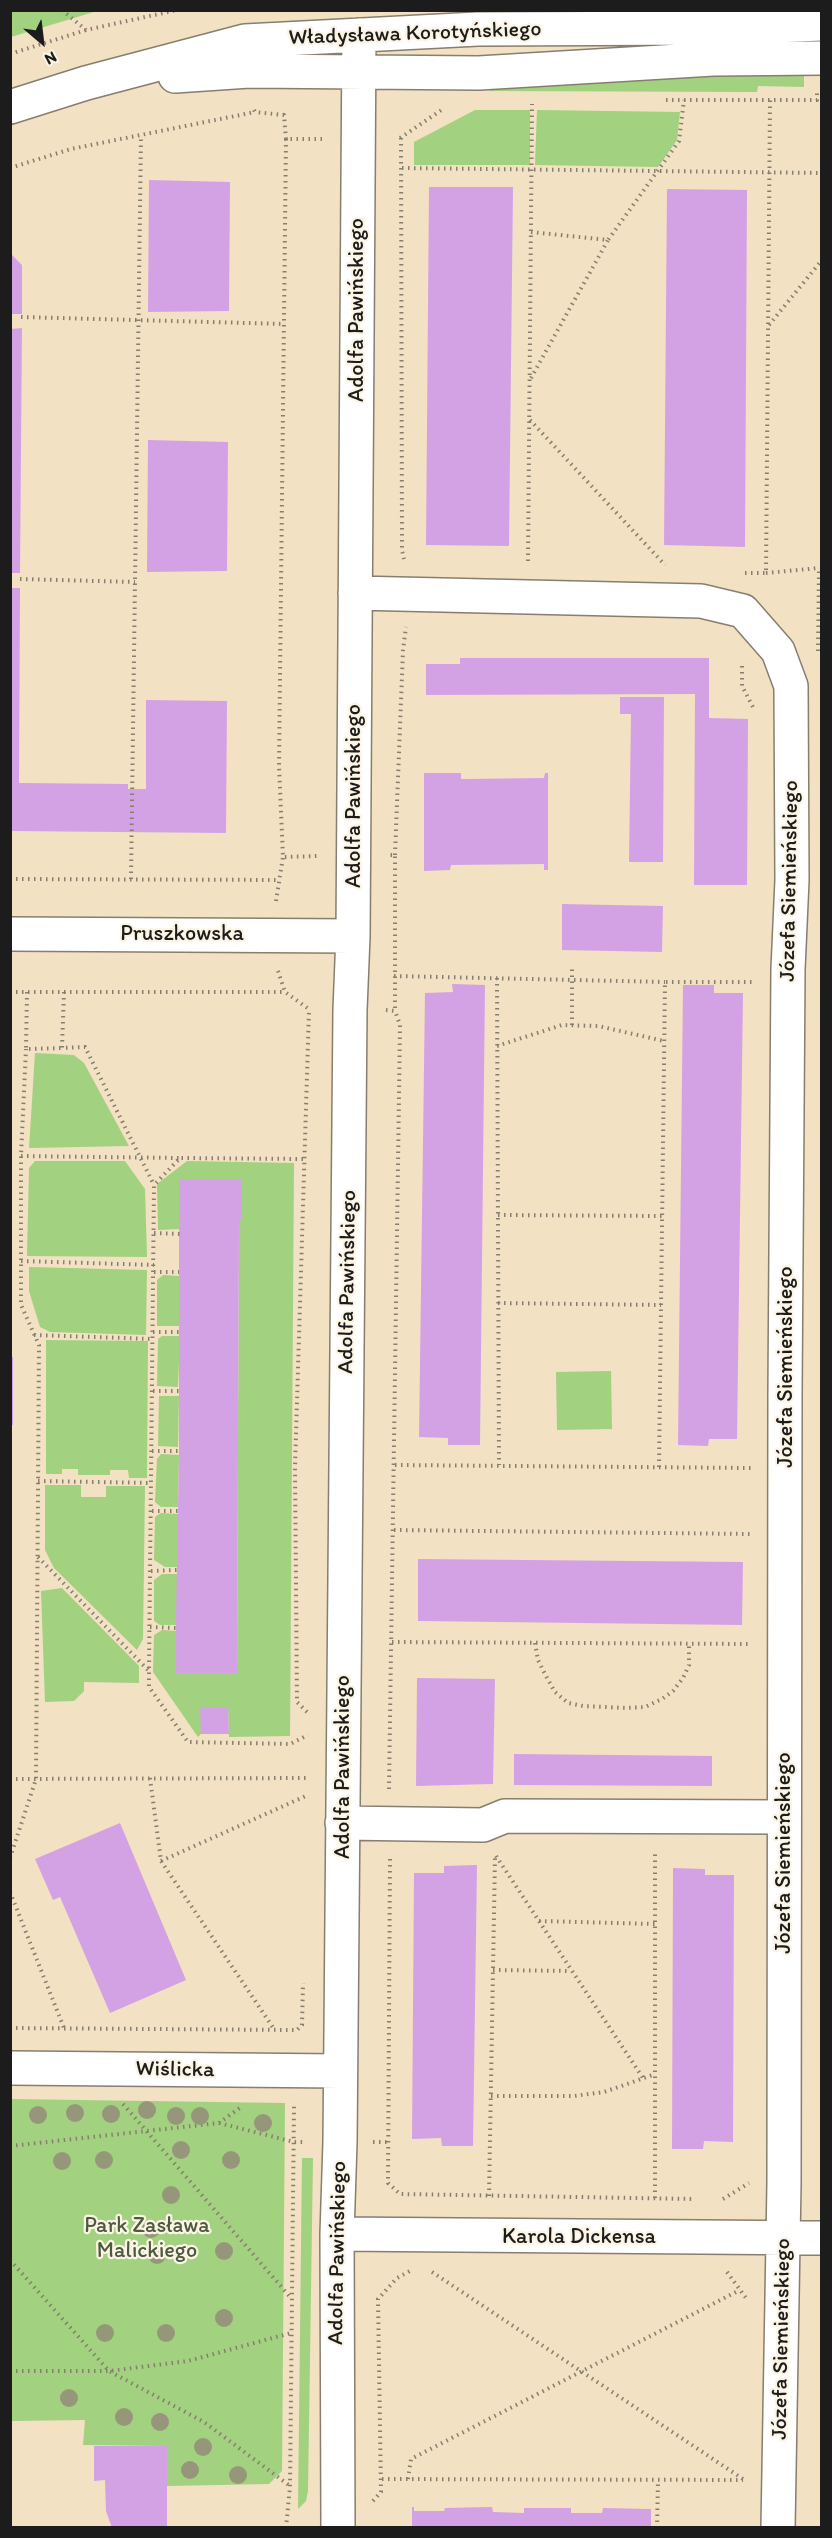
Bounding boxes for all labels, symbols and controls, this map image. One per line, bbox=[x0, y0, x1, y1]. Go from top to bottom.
north arrow bbox=[12, 12, 72, 72]
street label: Władysława Korotyńskiego bbox=[288, 16, 542, 52]
text: N bbox=[41, 47, 60, 69]
street label: Adolfa Pawińskiego bbox=[344, 218, 370, 402]
street label: Adolfa Pawińskiego bbox=[341, 704, 367, 888]
street label: Józefa Siemieńskiego bbox=[775, 780, 805, 982]
street label: Pruszkowska bbox=[120, 921, 244, 947]
street label: Adolfa Pawińskiego bbox=[333, 1190, 363, 1374]
street label: Józefa Siemieńskiego bbox=[773, 1266, 799, 1468]
street label: Adolfa Pawińskiego bbox=[330, 1675, 356, 1859]
street label: Józefa Siemieńskiego bbox=[771, 1752, 797, 1954]
street label: Wiślicka bbox=[135, 2056, 215, 2084]
street label: Adolfa Pawińskiego bbox=[323, 2161, 353, 2345]
park label: Park Zasława Malickiego bbox=[84, 2213, 210, 2264]
street label: Karola Dickensa bbox=[502, 2224, 656, 2250]
street label: Józefa Siemieńskiego bbox=[767, 2238, 797, 2440]

